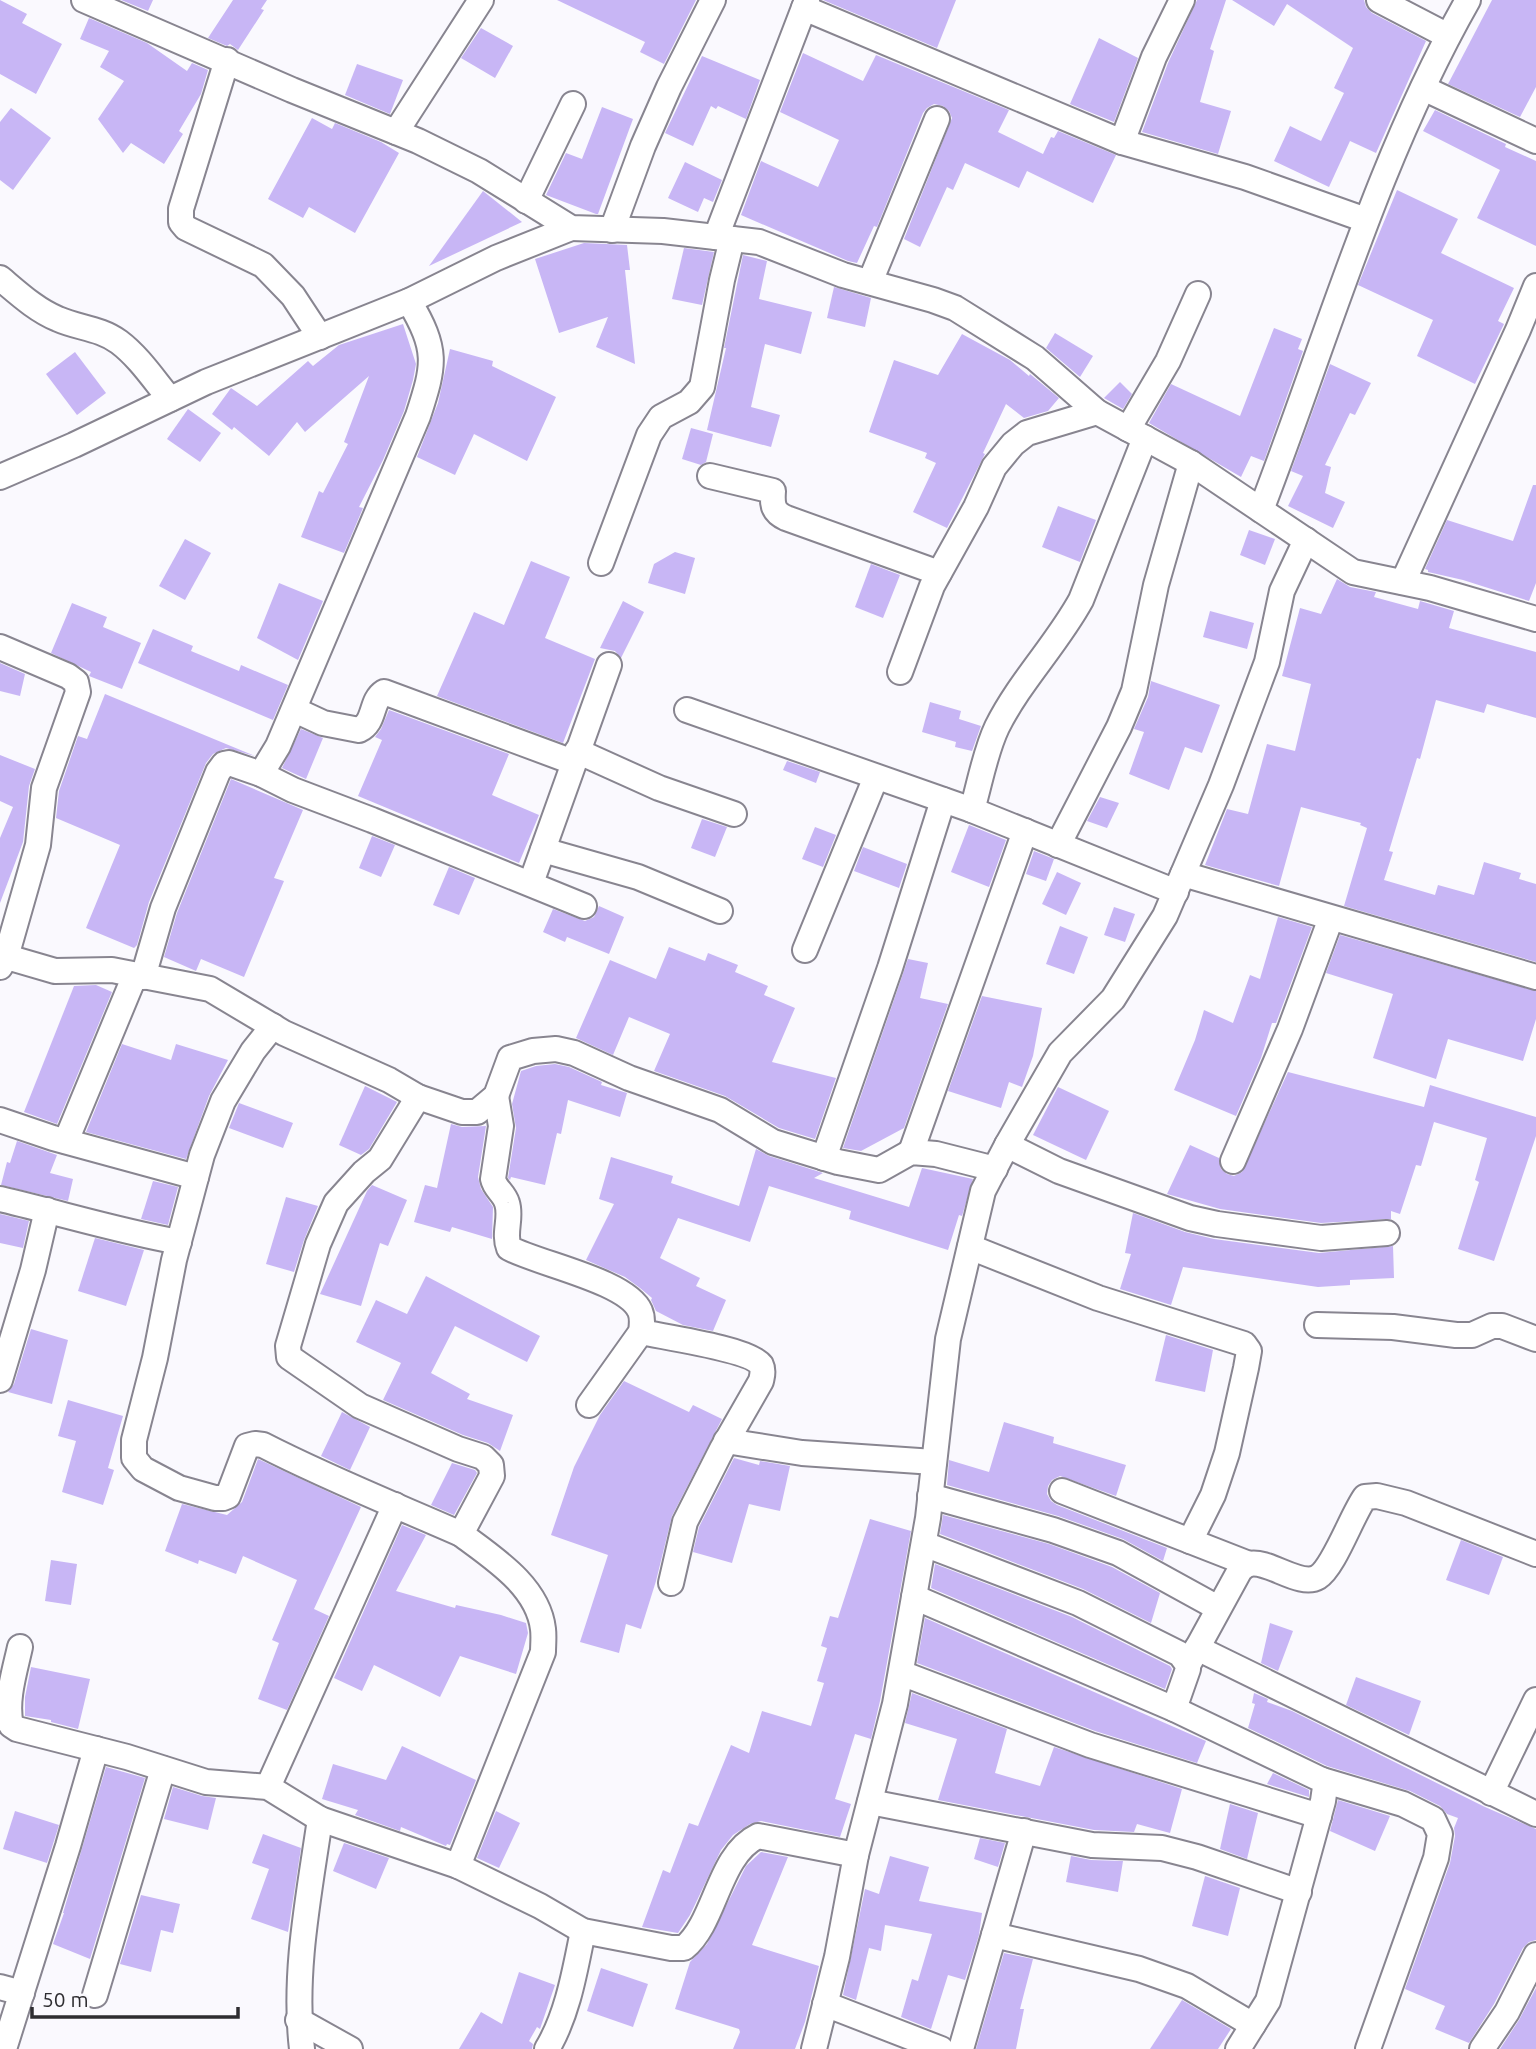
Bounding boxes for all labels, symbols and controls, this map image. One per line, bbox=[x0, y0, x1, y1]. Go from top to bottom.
scale bar bbox=[32, 1976, 238, 2020]
text: 50 m bbox=[42, 1987, 89, 2011]

